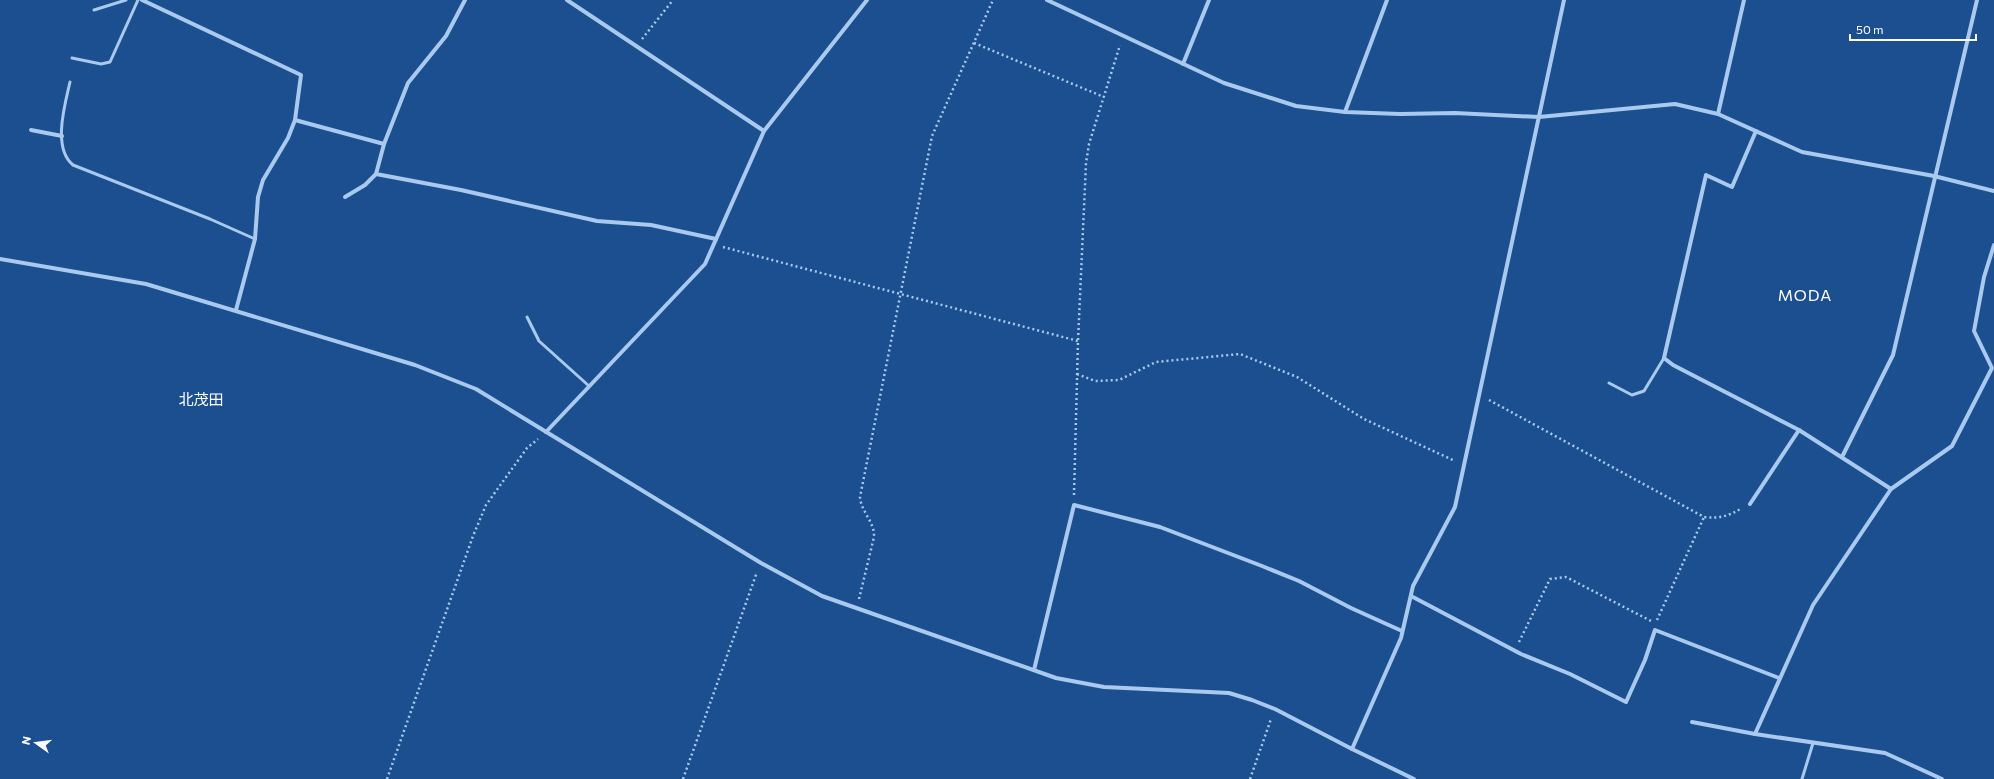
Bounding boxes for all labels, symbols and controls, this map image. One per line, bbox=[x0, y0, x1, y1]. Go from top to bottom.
scale bar bbox=[1850, 16, 1976, 42]
text: 50 m bbox=[1856, 22, 1884, 36]
district label: MODA bbox=[1778, 285, 1832, 304]
district label: 北茂田 bbox=[178, 390, 224, 408]
north arrow bbox=[16, 723, 56, 763]
text: N bbox=[19, 735, 33, 746]

